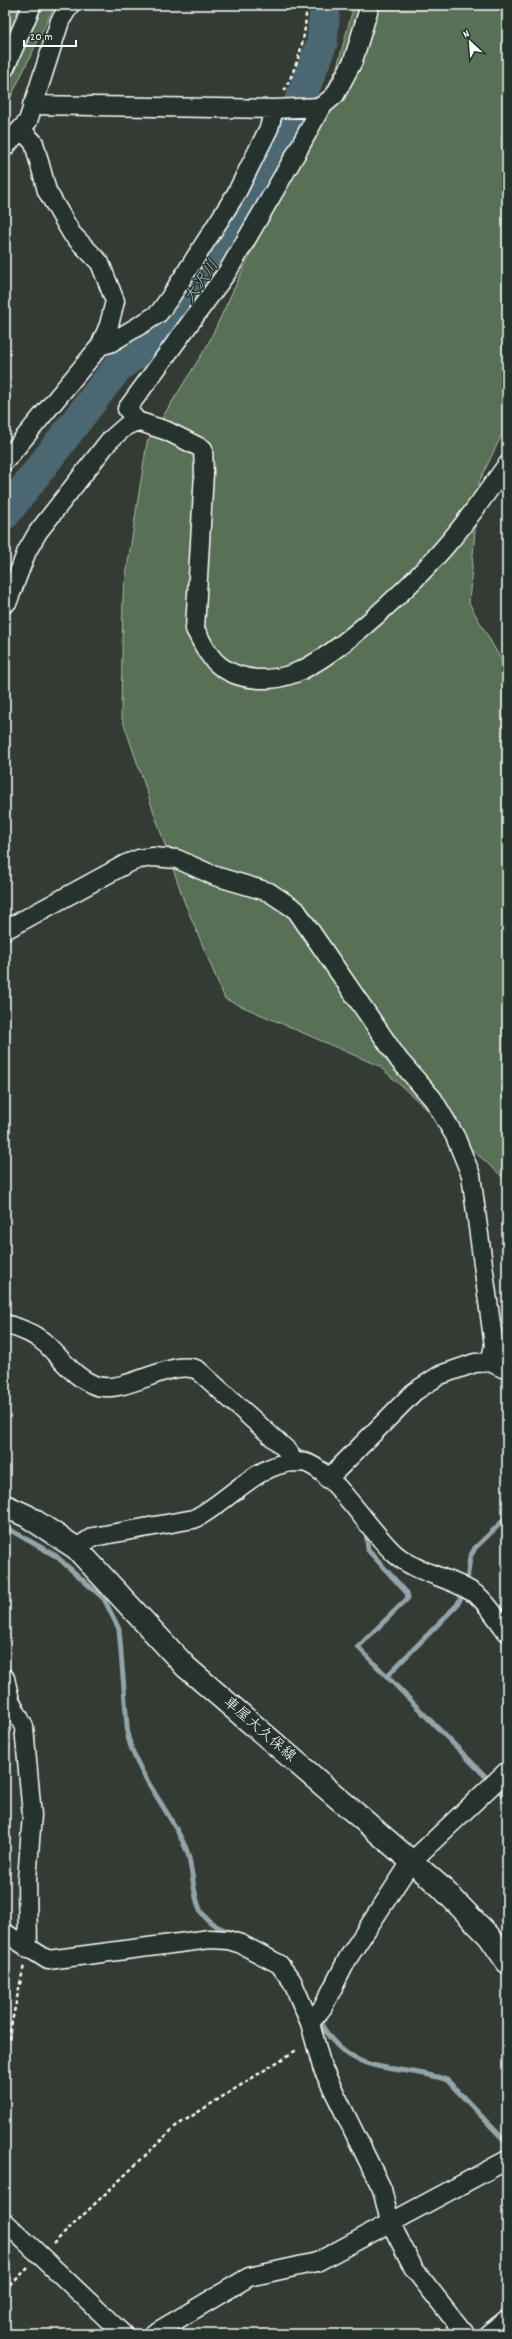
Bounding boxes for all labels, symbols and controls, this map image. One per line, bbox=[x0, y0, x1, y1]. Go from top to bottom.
scale bar bbox=[24, 22, 76, 48]
north arrow bbox=[450, 22, 490, 62]
text: N bbox=[461, 26, 473, 43]
text: 20 m bbox=[30, 29, 53, 46]
water label: 大沢川 bbox=[179, 256, 225, 308]
street label: 車屋大久保線 bbox=[218, 1692, 300, 1768]

